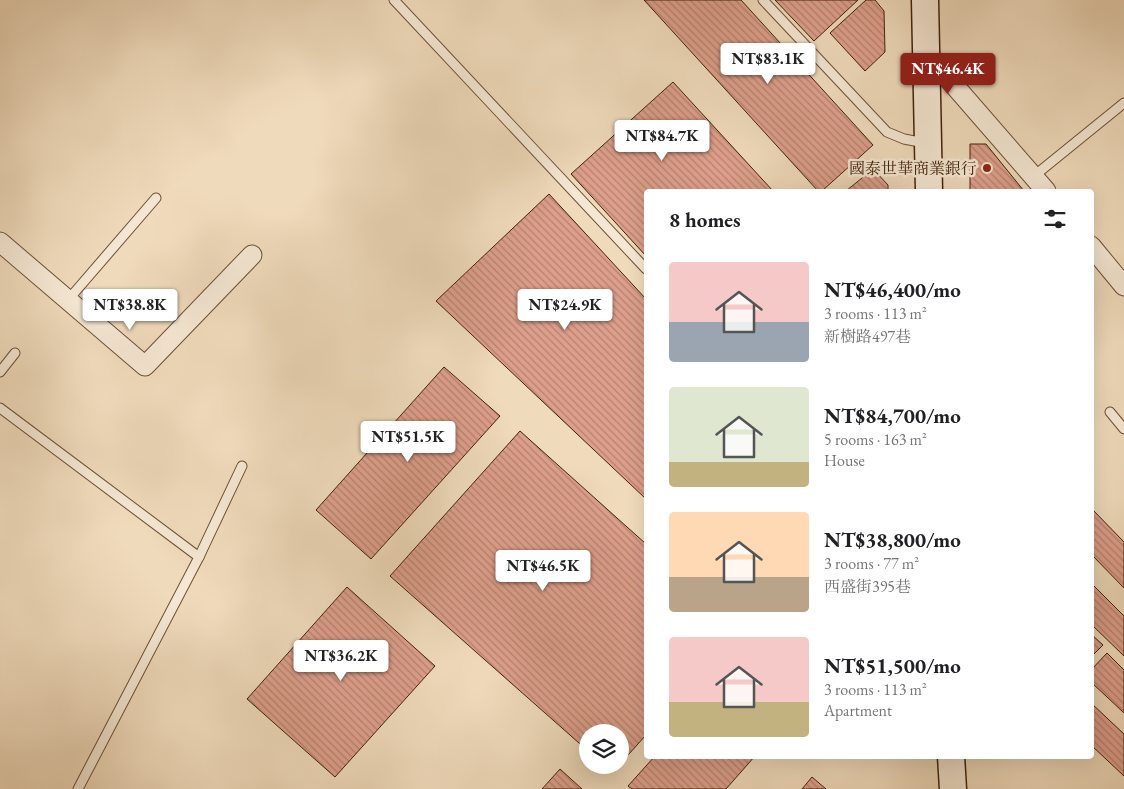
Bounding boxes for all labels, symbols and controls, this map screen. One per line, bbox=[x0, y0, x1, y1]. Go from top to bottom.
pin: NT$83.1K bbox=[716, 42, 820, 85]
text: NT$83.1K bbox=[732, 48, 805, 69]
pin: NT$46.4K bbox=[896, 52, 1000, 95]
text: NT$46.4K bbox=[912, 58, 985, 79]
pin: NT$84.7K bbox=[610, 120, 714, 162]
text: NT$84.7K bbox=[626, 125, 699, 146]
place label: 國泰世華商業銀行 bbox=[849, 158, 977, 179]
marker: 國泰世華商業銀行 bbox=[981, 162, 993, 174]
icon: filters bbox=[1041, 205, 1069, 233]
text: 8 homes bbox=[669, 206, 741, 233]
text: NT$46,400/mo bbox=[824, 276, 961, 303]
icon: home bbox=[709, 282, 769, 342]
pin: NT$38.8K bbox=[78, 288, 182, 331]
pin: NT$24.9K bbox=[513, 288, 617, 331]
text: NT$38.8K bbox=[94, 294, 167, 315]
text: NT$24.9K bbox=[529, 294, 602, 315]
text: 3 rooms · 113 m² bbox=[824, 303, 927, 324]
text: 新樹路497巷 bbox=[824, 326, 911, 347]
text: NT$84,700/mo bbox=[824, 402, 961, 429]
icon: home bbox=[709, 407, 769, 467]
pin: NT$51.5K bbox=[356, 420, 460, 463]
text: NT$51.5K bbox=[372, 426, 445, 447]
text: 5 rooms · 163 m² bbox=[824, 429, 927, 450]
text: House bbox=[824, 450, 865, 471]
text: NT$38,800/mo bbox=[824, 526, 961, 553]
icon: home bbox=[709, 532, 769, 592]
pin: NT$46.5K bbox=[491, 550, 595, 592]
text: 3 rooms · 77 m² bbox=[824, 553, 919, 574]
text: NT$46.5K bbox=[507, 555, 580, 576]
text: 西盛街395巷 bbox=[824, 576, 911, 597]
pin: NT$36.2K bbox=[289, 640, 393, 682]
text: NT$36.2K bbox=[305, 645, 378, 666]
text: NT$51,500/mo bbox=[824, 652, 961, 679]
icon: home bbox=[709, 657, 769, 717]
text: 3 rooms · 113 m² bbox=[824, 679, 927, 700]
text: Apartment bbox=[824, 700, 892, 721]
map controls bbox=[579, 724, 629, 774]
button: layers bbox=[579, 724, 629, 774]

